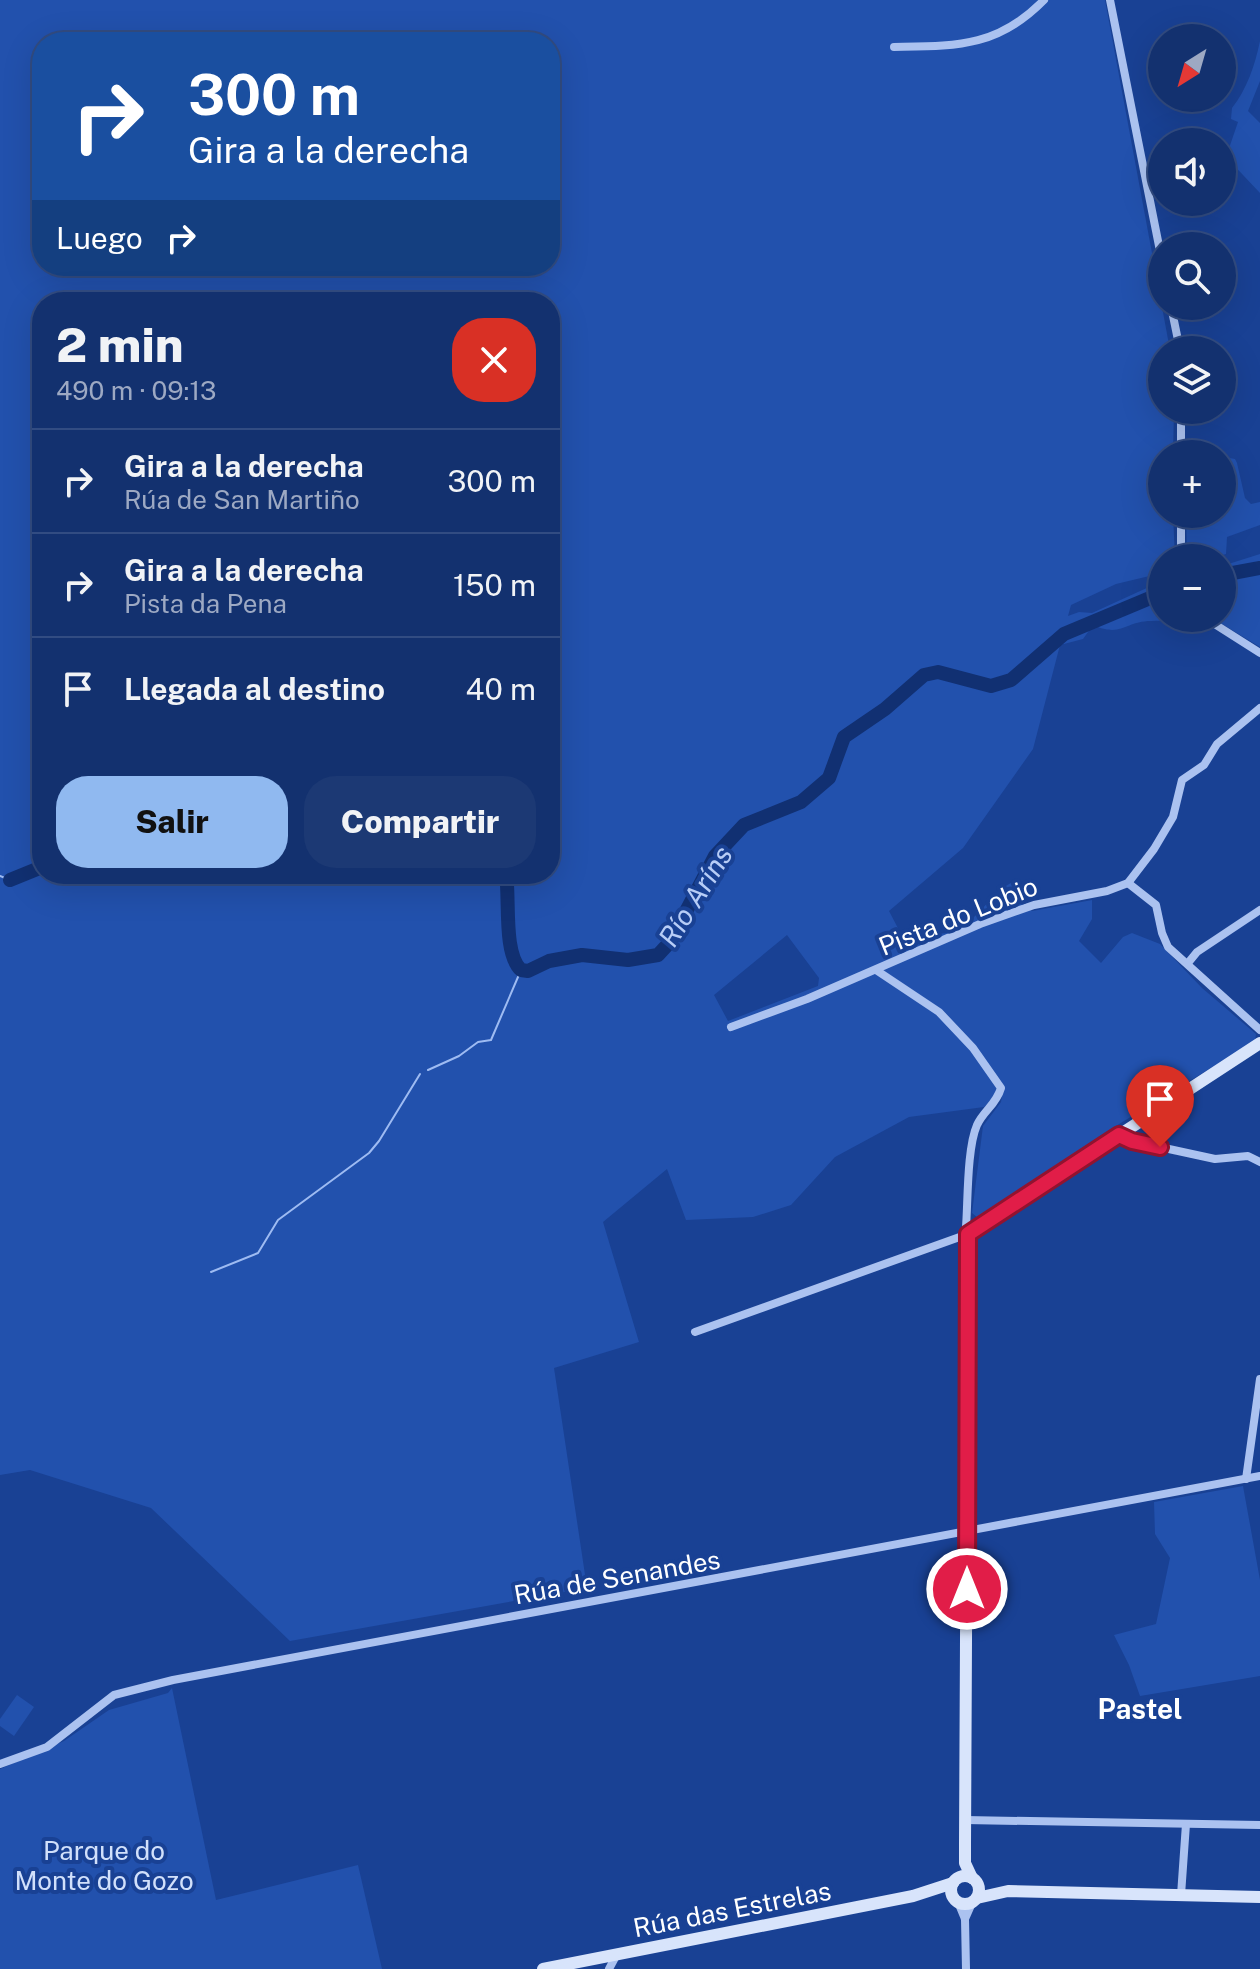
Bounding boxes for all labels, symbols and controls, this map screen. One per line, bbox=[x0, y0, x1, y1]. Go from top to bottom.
north arrow bbox=[1148, 24, 1236, 112]
map controls bbox=[1148, 24, 1236, 632]
text: 300 m bbox=[188, 62, 360, 128]
icon: right bbox=[56, 64, 160, 168]
button: sound bbox=[1148, 128, 1236, 216]
text: Gira a la derecha bbox=[188, 129, 469, 171]
icon: right bbox=[159, 216, 203, 260]
text: Luego bbox=[56, 220, 143, 256]
button: search bbox=[1148, 232, 1236, 320]
text: 2 min bbox=[56, 316, 184, 373]
button: close bbox=[452, 318, 536, 402]
button: layers bbox=[1148, 336, 1236, 424]
text: 490 m · 09:13 bbox=[56, 375, 216, 406]
button: + bbox=[1148, 440, 1236, 528]
text: Gira a la derecha bbox=[124, 448, 364, 484]
icon: right bbox=[56, 459, 100, 503]
text: 300 m bbox=[448, 463, 536, 499]
text: Rúa de San Martiño bbox=[124, 484, 360, 515]
button: − bbox=[1148, 544, 1236, 632]
text: Gira a la derecha bbox=[124, 552, 364, 588]
icon: right bbox=[56, 563, 100, 607]
text: 150 m bbox=[453, 567, 536, 603]
text: Pista da Pena bbox=[124, 588, 287, 619]
icon: arrive bbox=[56, 667, 100, 711]
text: Llegada al destino bbox=[124, 671, 385, 707]
text: 40 m bbox=[466, 671, 536, 707]
button: Salir bbox=[56, 776, 288, 868]
button: Compartir bbox=[304, 776, 536, 868]
water label: Río Aríns bbox=[651, 840, 739, 952]
street label: Pista do Lobio bbox=[874, 870, 1042, 962]
pin bbox=[1126, 1065, 1194, 1147]
icon: arrive bbox=[1138, 1077, 1182, 1121]
street label: Rúa de Senandes bbox=[511, 1544, 723, 1610]
position arrow bbox=[925, 1547, 1009, 1631]
district label: Pastel bbox=[1098, 1692, 1182, 1725]
park label: Parque do Monte do Gozo bbox=[14, 1835, 194, 1896]
street label: Rúa das Estrelas bbox=[631, 1875, 833, 1943]

